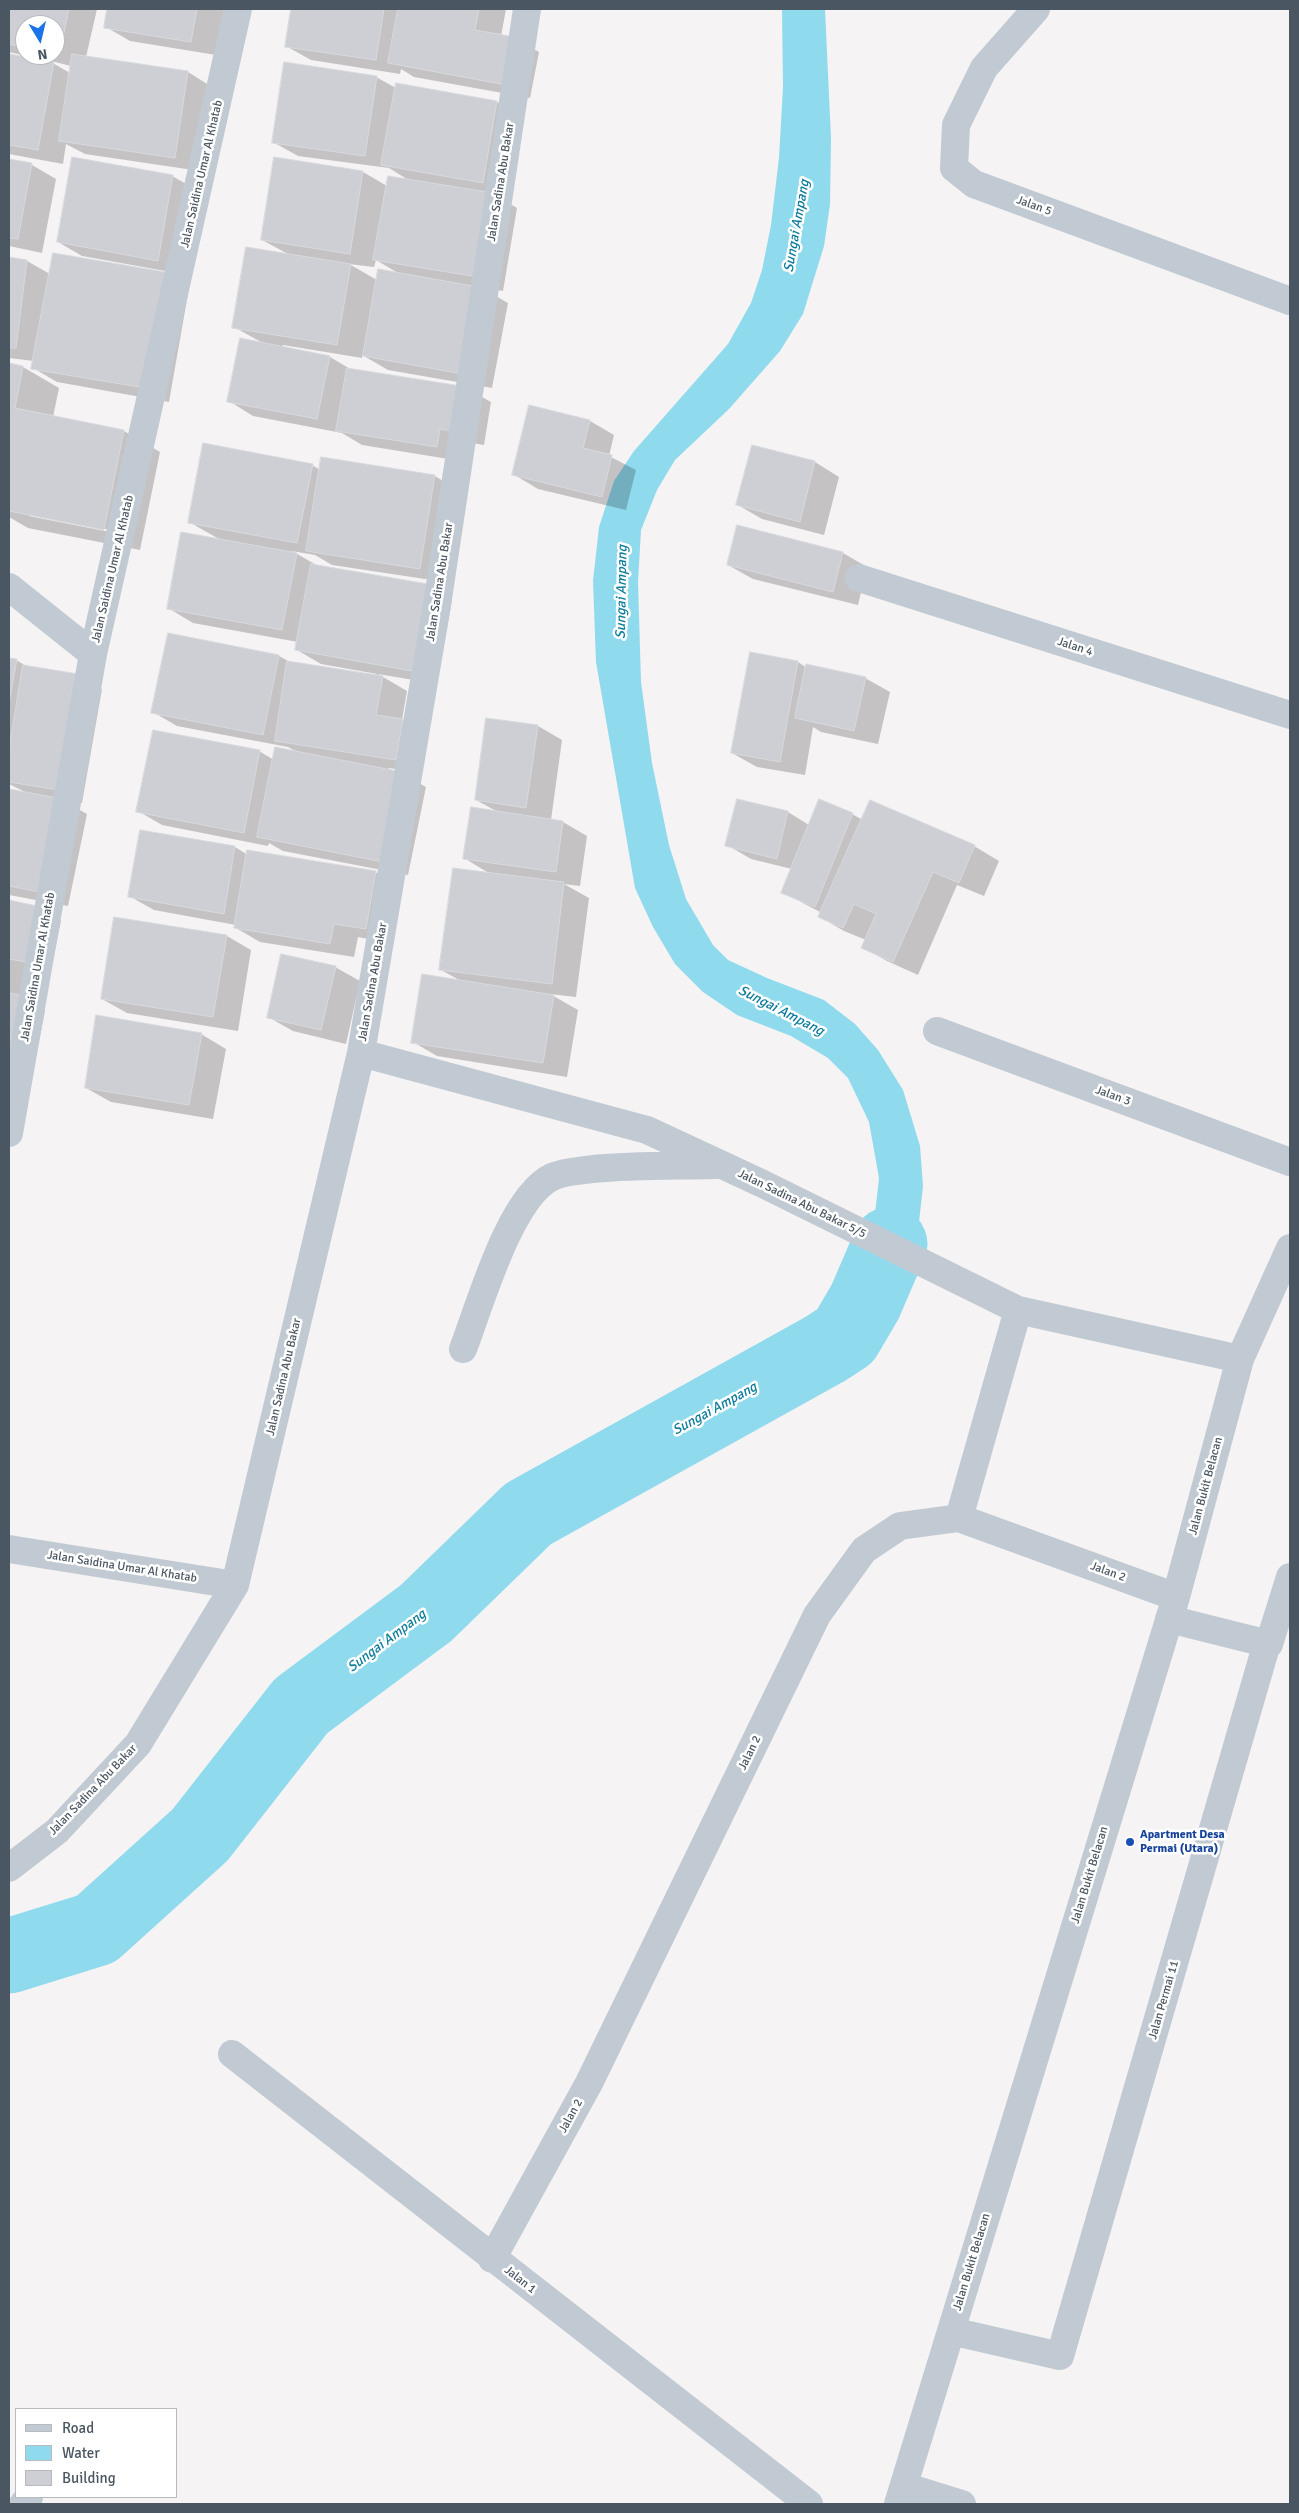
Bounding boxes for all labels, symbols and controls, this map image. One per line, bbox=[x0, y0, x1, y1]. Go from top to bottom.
north arrow bbox=[15, 15, 65, 65]
text: N bbox=[36, 45, 48, 63]
street label: Jalan Saidina Umar Al Khatab bbox=[178, 99, 226, 249]
street label: Jalan Sadina Abu Bakar bbox=[484, 121, 518, 243]
water label: Sungai Ampang bbox=[781, 178, 813, 274]
street label: Jalan 5 bbox=[1014, 193, 1054, 219]
street label: Jalan Saidina Umar Al Khatab bbox=[89, 494, 137, 644]
street label: Jalan Sadina Abu Bakar bbox=[423, 521, 457, 643]
water label: Sungai Ampang bbox=[613, 545, 631, 639]
street label: Jalan 4 bbox=[1055, 635, 1095, 659]
street label: Jalan Saidina Umar Al Khatab bbox=[18, 891, 58, 1043]
street label: Jalan Sadina Abu Bakar bbox=[355, 922, 391, 1042]
water label: Sungai Ampang bbox=[735, 982, 827, 1040]
street label: Jalan 3 bbox=[1093, 1083, 1133, 1109]
street label: Jalan Sadina Abu Bakar 5/5 bbox=[736, 1167, 868, 1241]
street label: Jalan Sadina Abu Bakar bbox=[263, 1317, 305, 1437]
water label: Sungai Ampang bbox=[670, 1379, 760, 1439]
street label: Jalan Bukit Belacan bbox=[1186, 1435, 1226, 1537]
street label: Jalan Saidina Umar Al Khatab bbox=[46, 1548, 198, 1586]
street label: Jalan 2 bbox=[1088, 1559, 1128, 1585]
water label: Sungai Ampang bbox=[345, 1606, 429, 1676]
street label: Jalan 2 bbox=[736, 1733, 764, 1773]
street label: Jalan Sadina Abu Bakar bbox=[46, 1742, 140, 1838]
street label: Jalan Bukit Belacan bbox=[1068, 1825, 1112, 1925]
place label: Apartment Desa Permai (Utara) bbox=[1140, 1828, 1225, 1856]
marker: Apartment Desa Permai (Utara) bbox=[1124, 1836, 1136, 1848]
street label: Jalan Permai 11 bbox=[1146, 1959, 1182, 2041]
street label: Jalan 2 bbox=[556, 2097, 586, 2135]
street label: Jalan Bukit Belacan bbox=[950, 2212, 994, 2312]
street label: Jalan 1 bbox=[501, 2263, 539, 2297]
legend bbox=[15, 2408, 178, 2498]
text: Road bbox=[62, 2419, 94, 2437]
text: Water bbox=[62, 2444, 100, 2462]
text: Building bbox=[62, 2469, 116, 2487]

